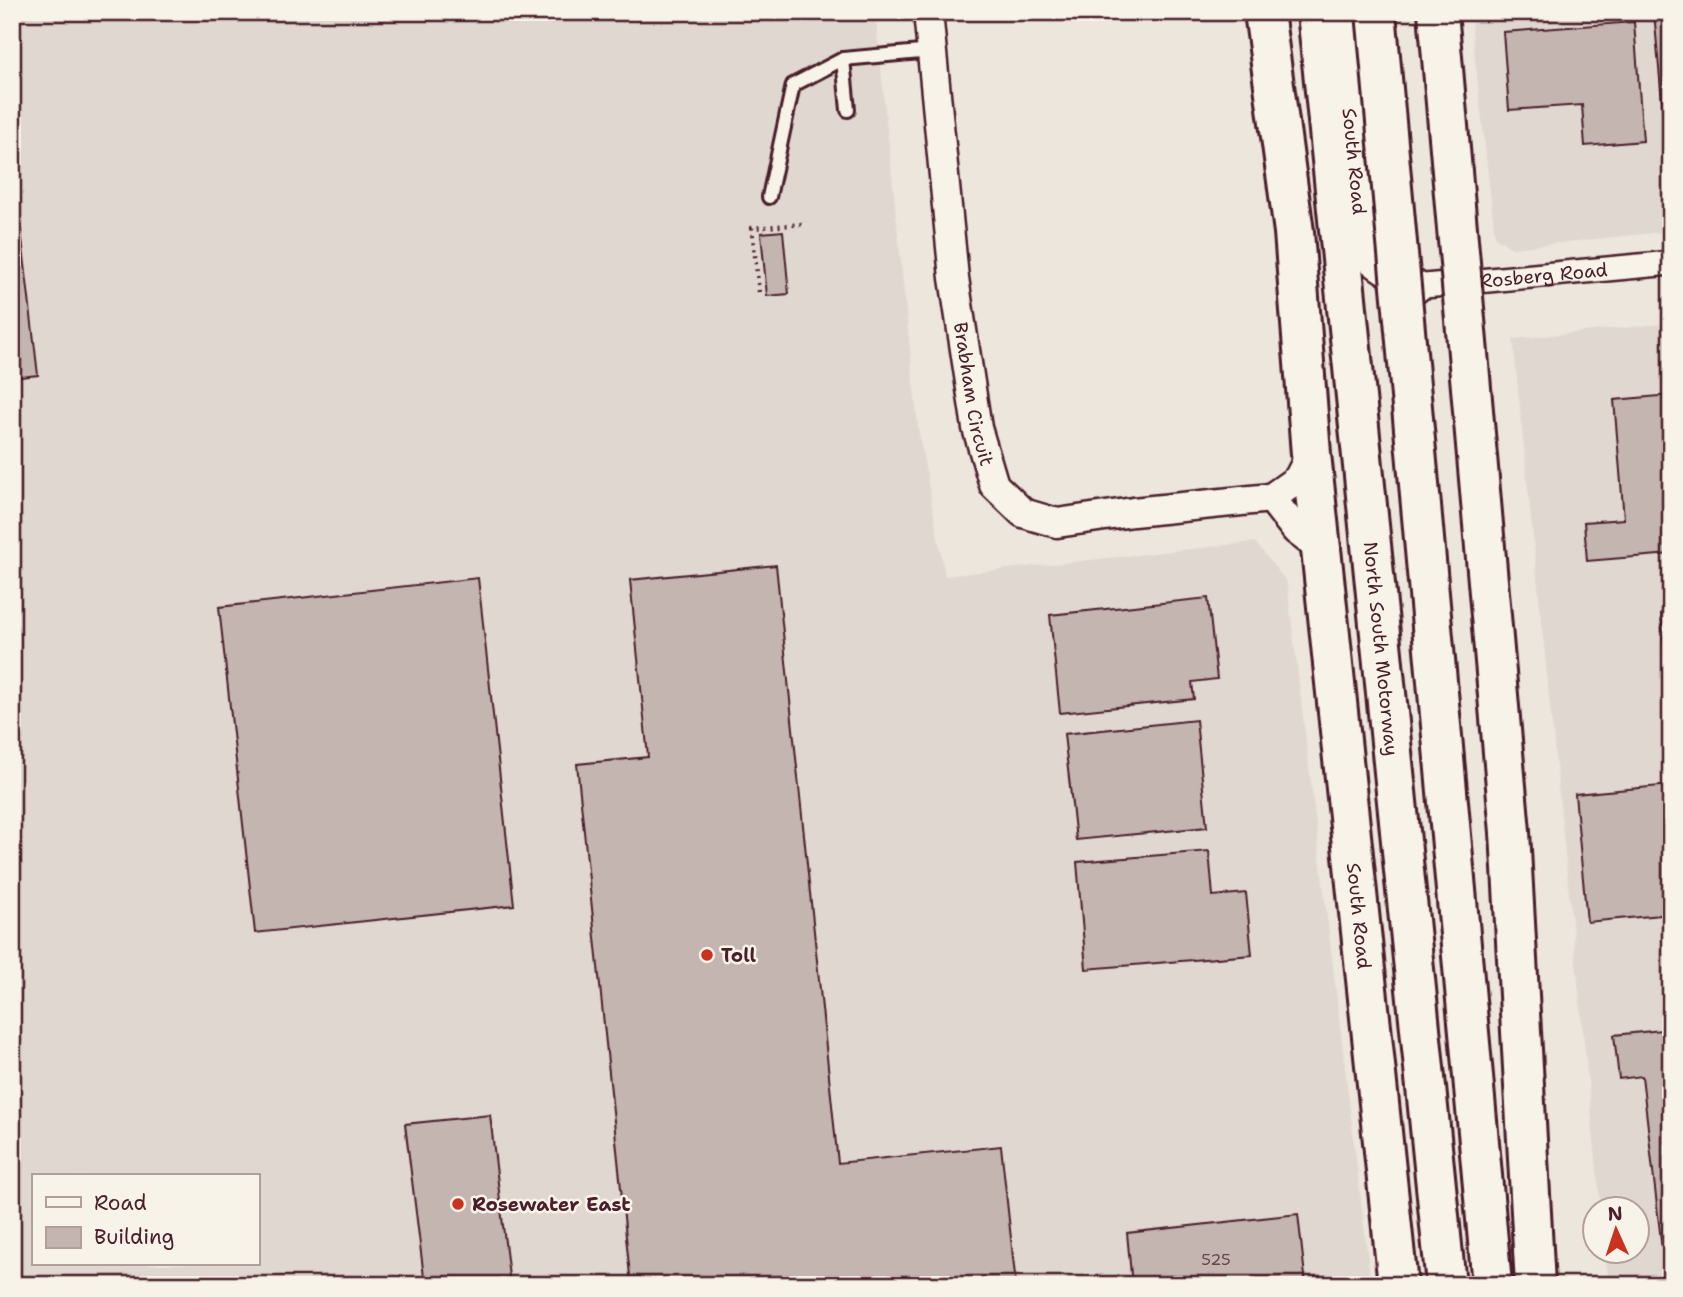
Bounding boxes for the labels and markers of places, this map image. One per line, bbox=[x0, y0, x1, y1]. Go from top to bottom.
place label: Toll bbox=[721, 943, 757, 968]
marker: Toll bbox=[699, 947, 715, 963]
place label: Rosewater East bbox=[472, 1192, 631, 1217]
marker: Rosewater East bbox=[450, 1196, 466, 1212]

